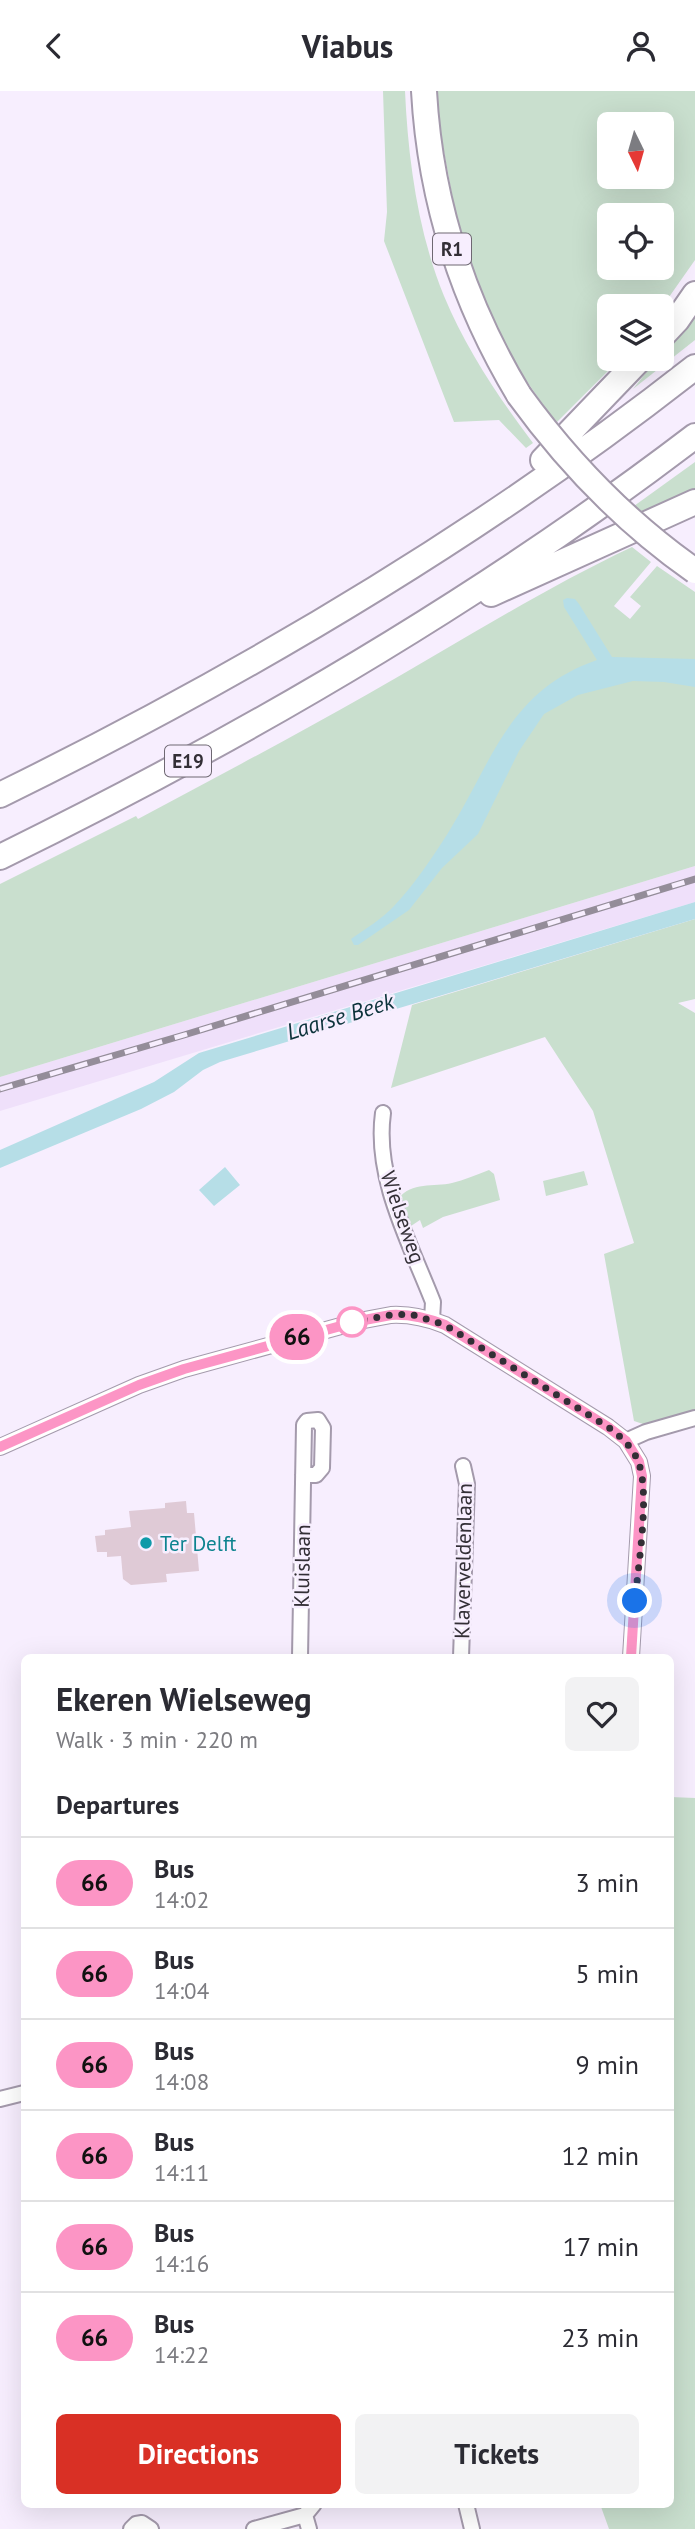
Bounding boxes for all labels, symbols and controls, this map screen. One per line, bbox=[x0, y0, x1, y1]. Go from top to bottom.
text: Viabus bbox=[302, 25, 393, 67]
icon: back bbox=[35, 27, 73, 65]
icon: person bbox=[622, 27, 660, 65]
north arrow bbox=[597, 112, 674, 189]
map controls bbox=[597, 112, 674, 371]
button: locate bbox=[597, 203, 674, 280]
road number: R1 bbox=[433, 233, 471, 265]
button: layers bbox=[597, 294, 674, 371]
road number: E19 bbox=[165, 745, 211, 776]
water label: Laarse Beek bbox=[283, 985, 399, 1046]
street label: Wielseweg bbox=[375, 1167, 431, 1267]
unlabelled marker bbox=[337, 1307, 367, 1337]
line badge: 66 bbox=[266, 1314, 328, 1360]
text: 66 bbox=[283, 1321, 311, 1352]
street label: Klaverveldenlaan bbox=[448, 1483, 478, 1639]
street label: Kluislaan bbox=[288, 1524, 316, 1608]
place label: Ter Delft bbox=[160, 1530, 236, 1557]
marker: Ter Delft bbox=[138, 1535, 154, 1551]
your location bbox=[617, 1583, 652, 1618]
text: Ekeren Wielseweg bbox=[56, 1677, 312, 1720]
button: heart bbox=[565, 1677, 639, 1751]
text: Walk · 3 min · 220 m bbox=[56, 1725, 258, 1754]
text: Departures bbox=[56, 1788, 179, 1821]
text: Bus bbox=[154, 1852, 194, 1885]
text: 3 min bbox=[576, 1866, 639, 1899]
text: 66 bbox=[81, 1867, 108, 1898]
text: 14:02 bbox=[154, 1885, 209, 1914]
text: Bus bbox=[154, 1943, 194, 1976]
text: 5 min bbox=[576, 1957, 639, 1990]
text: 66 bbox=[81, 1958, 108, 1989]
text: 14:04 bbox=[154, 1976, 209, 2005]
text: Bus bbox=[154, 2034, 194, 2067]
text: 9 min bbox=[576, 2048, 639, 2081]
text: 66 bbox=[81, 2049, 108, 2080]
text: 14:08 bbox=[154, 2067, 209, 2096]
text: Bus bbox=[154, 2125, 194, 2158]
text: 12 min bbox=[561, 2139, 639, 2172]
text: 66 bbox=[81, 2140, 108, 2171]
text: 14:11 bbox=[154, 2158, 209, 2187]
text: Bus bbox=[154, 2216, 194, 2249]
text: 17 min bbox=[563, 2230, 639, 2263]
text: 66 bbox=[81, 2231, 108, 2262]
text: 14:16 bbox=[154, 2249, 209, 2278]
text: Bus bbox=[154, 2307, 194, 2340]
text: 23 min bbox=[561, 2321, 639, 2354]
text: 66 bbox=[81, 2322, 108, 2353]
text: 14:22 bbox=[154, 2340, 209, 2369]
button: Directions bbox=[56, 2414, 341, 2494]
button: Tickets bbox=[355, 2414, 639, 2494]

